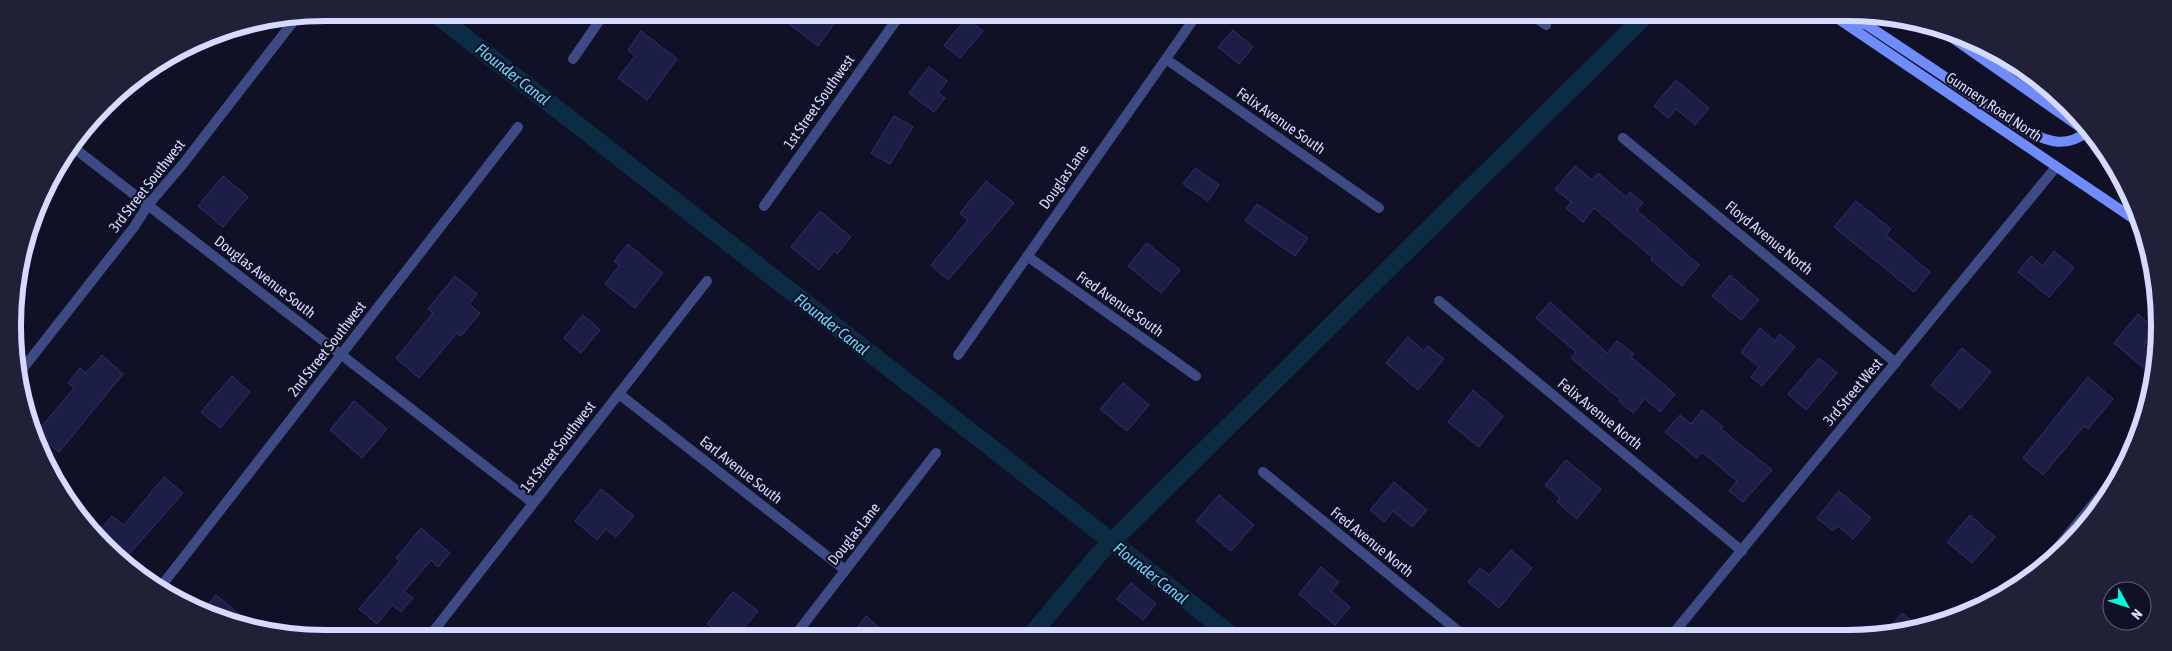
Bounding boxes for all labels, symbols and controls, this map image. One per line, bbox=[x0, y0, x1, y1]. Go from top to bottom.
water label: Flounder Canal bbox=[472, 39, 554, 109]
street label: 1st Street Southwest bbox=[780, 51, 857, 152]
street label: Gunnery Road North bbox=[1943, 68, 2045, 145]
street label: Felix Avenue South bbox=[1234, 84, 1329, 157]
street label: 3rd Street Southwest bbox=[105, 136, 188, 235]
street label: Douglas Lane bbox=[1035, 141, 1092, 212]
street label: Floyd Avenue North bbox=[1722, 197, 1816, 278]
street label: Douglas Avenue South bbox=[212, 232, 319, 321]
street label: Fred Avenue South bbox=[1074, 267, 1167, 340]
water label: Flounder Canal bbox=[791, 289, 873, 359]
street label: 2nd Street Southwest bbox=[284, 298, 369, 400]
street label: 3rd Street West bbox=[1820, 355, 1886, 429]
street label: Felix Avenue North bbox=[1555, 374, 1646, 453]
street label: 1st Street Southwest bbox=[517, 398, 599, 496]
street label: Earl Avenue South bbox=[697, 432, 786, 507]
street label: Douglas Lane bbox=[824, 499, 883, 568]
street label: Fred Avenue North bbox=[1328, 503, 1417, 580]
water label: Flounder Canal bbox=[1110, 538, 1192, 608]
north arrow bbox=[2102, 581, 2152, 631]
text: N bbox=[2128, 606, 2146, 623]

